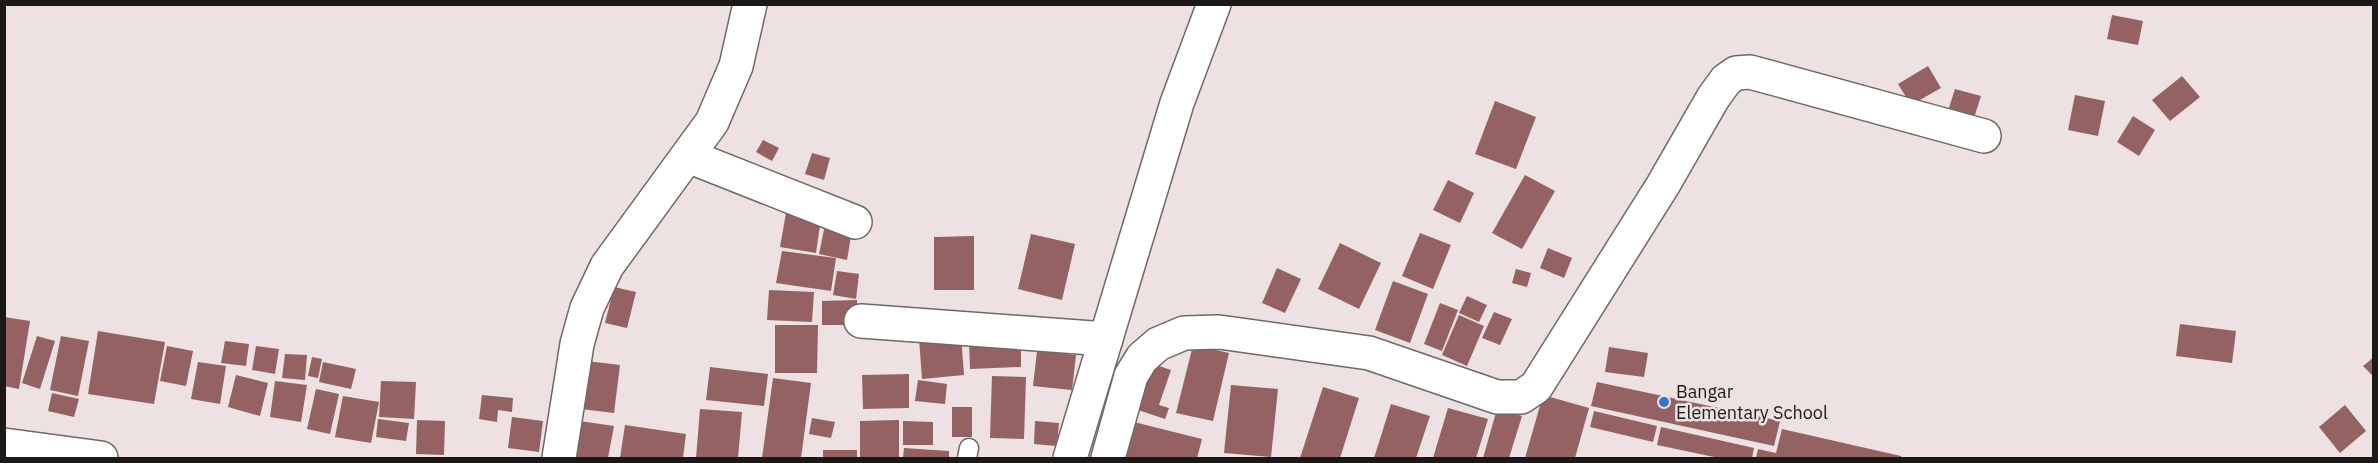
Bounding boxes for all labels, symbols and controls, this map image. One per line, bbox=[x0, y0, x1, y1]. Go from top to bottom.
place label: Bangar Elementary School bbox=[1676, 380, 1828, 424]
marker: Bangar Elementary School bbox=[1657, 395, 1671, 409]

